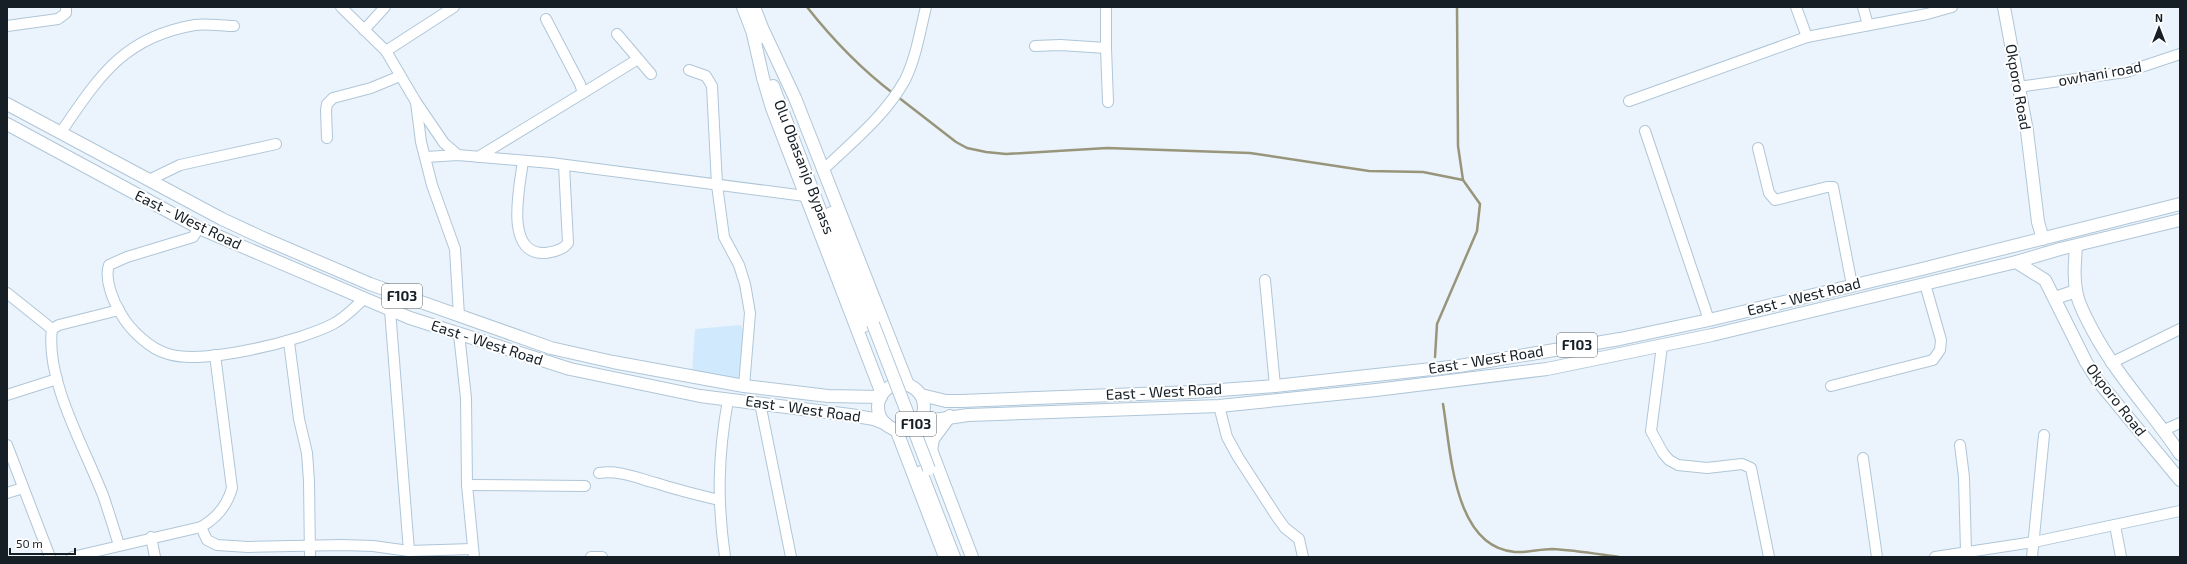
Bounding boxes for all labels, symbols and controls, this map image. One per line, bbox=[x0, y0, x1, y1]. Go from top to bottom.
north arrow bbox=[2139, 8, 2179, 48]
text: N bbox=[2155, 11, 2163, 24]
street label: Okporo Road bbox=[2003, 42, 2035, 131]
street label: owhani road bbox=[2057, 57, 2143, 89]
street label: Olu Obasanjo Bypass bbox=[770, 97, 839, 237]
street label: East - West Road bbox=[132, 185, 245, 253]
street label: East - West Road bbox=[1745, 273, 1862, 319]
road number: F103 bbox=[382, 284, 422, 308]
street label: East - West Road bbox=[429, 315, 545, 369]
road number: F103 bbox=[1557, 333, 1597, 357]
street label: East - West Road bbox=[1427, 341, 1545, 377]
street label: Okporo Road bbox=[2083, 360, 2151, 439]
street label: East - West Road bbox=[1105, 379, 1223, 403]
street label: East - West Road bbox=[744, 391, 862, 425]
road number: F103 bbox=[896, 412, 936, 436]
scale bar bbox=[10, 530, 75, 556]
text: 50 m bbox=[16, 536, 43, 550]

